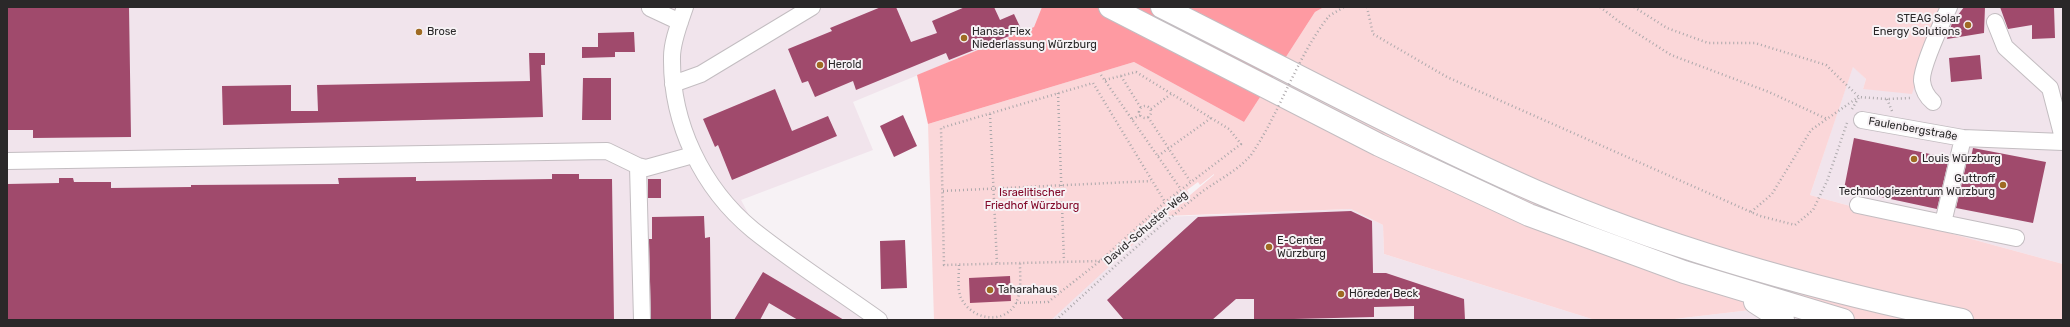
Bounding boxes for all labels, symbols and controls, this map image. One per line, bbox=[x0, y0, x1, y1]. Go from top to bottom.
place label: STEAG Solar Energy Solutions bbox=[1873, 12, 1960, 38]
marker: STEAG Solar Energy Solutions bbox=[1963, 20, 1973, 30]
place label: Brose bbox=[427, 25, 457, 39]
place label: Hansa-Flex Niederlassung Würzburg bbox=[972, 25, 1097, 51]
marker: Brose bbox=[414, 27, 424, 37]
marker: Hansa-Flex Niederlassung Würzburg bbox=[959, 33, 969, 43]
place label: Herold bbox=[828, 58, 862, 72]
marker: Herold bbox=[815, 60, 825, 70]
street label: Faulenbergstraße bbox=[1867, 115, 1959, 143]
place label: Louis Würzburg bbox=[1922, 152, 2001, 166]
marker: Louis Würzburg bbox=[1909, 154, 1919, 164]
place label: Guttroff Technologiezentrum Würzburg bbox=[1839, 172, 1995, 198]
marker: Guttroff Technologiezentrum Würzburg bbox=[1998, 180, 2008, 190]
park label: Israelitischer Friedhof Würzburg bbox=[985, 186, 1079, 212]
street label: David-Schuster-Weg bbox=[1102, 188, 1190, 268]
place label: E-Center Würzburg bbox=[1277, 234, 1326, 260]
marker: E-Center Würzburg bbox=[1264, 242, 1274, 252]
place label: Taharahaus bbox=[998, 283, 1057, 297]
marker: Taharahaus bbox=[985, 285, 995, 295]
place label: Höreder Beck bbox=[1349, 287, 1418, 301]
marker: Höreder Beck bbox=[1336, 289, 1346, 299]

